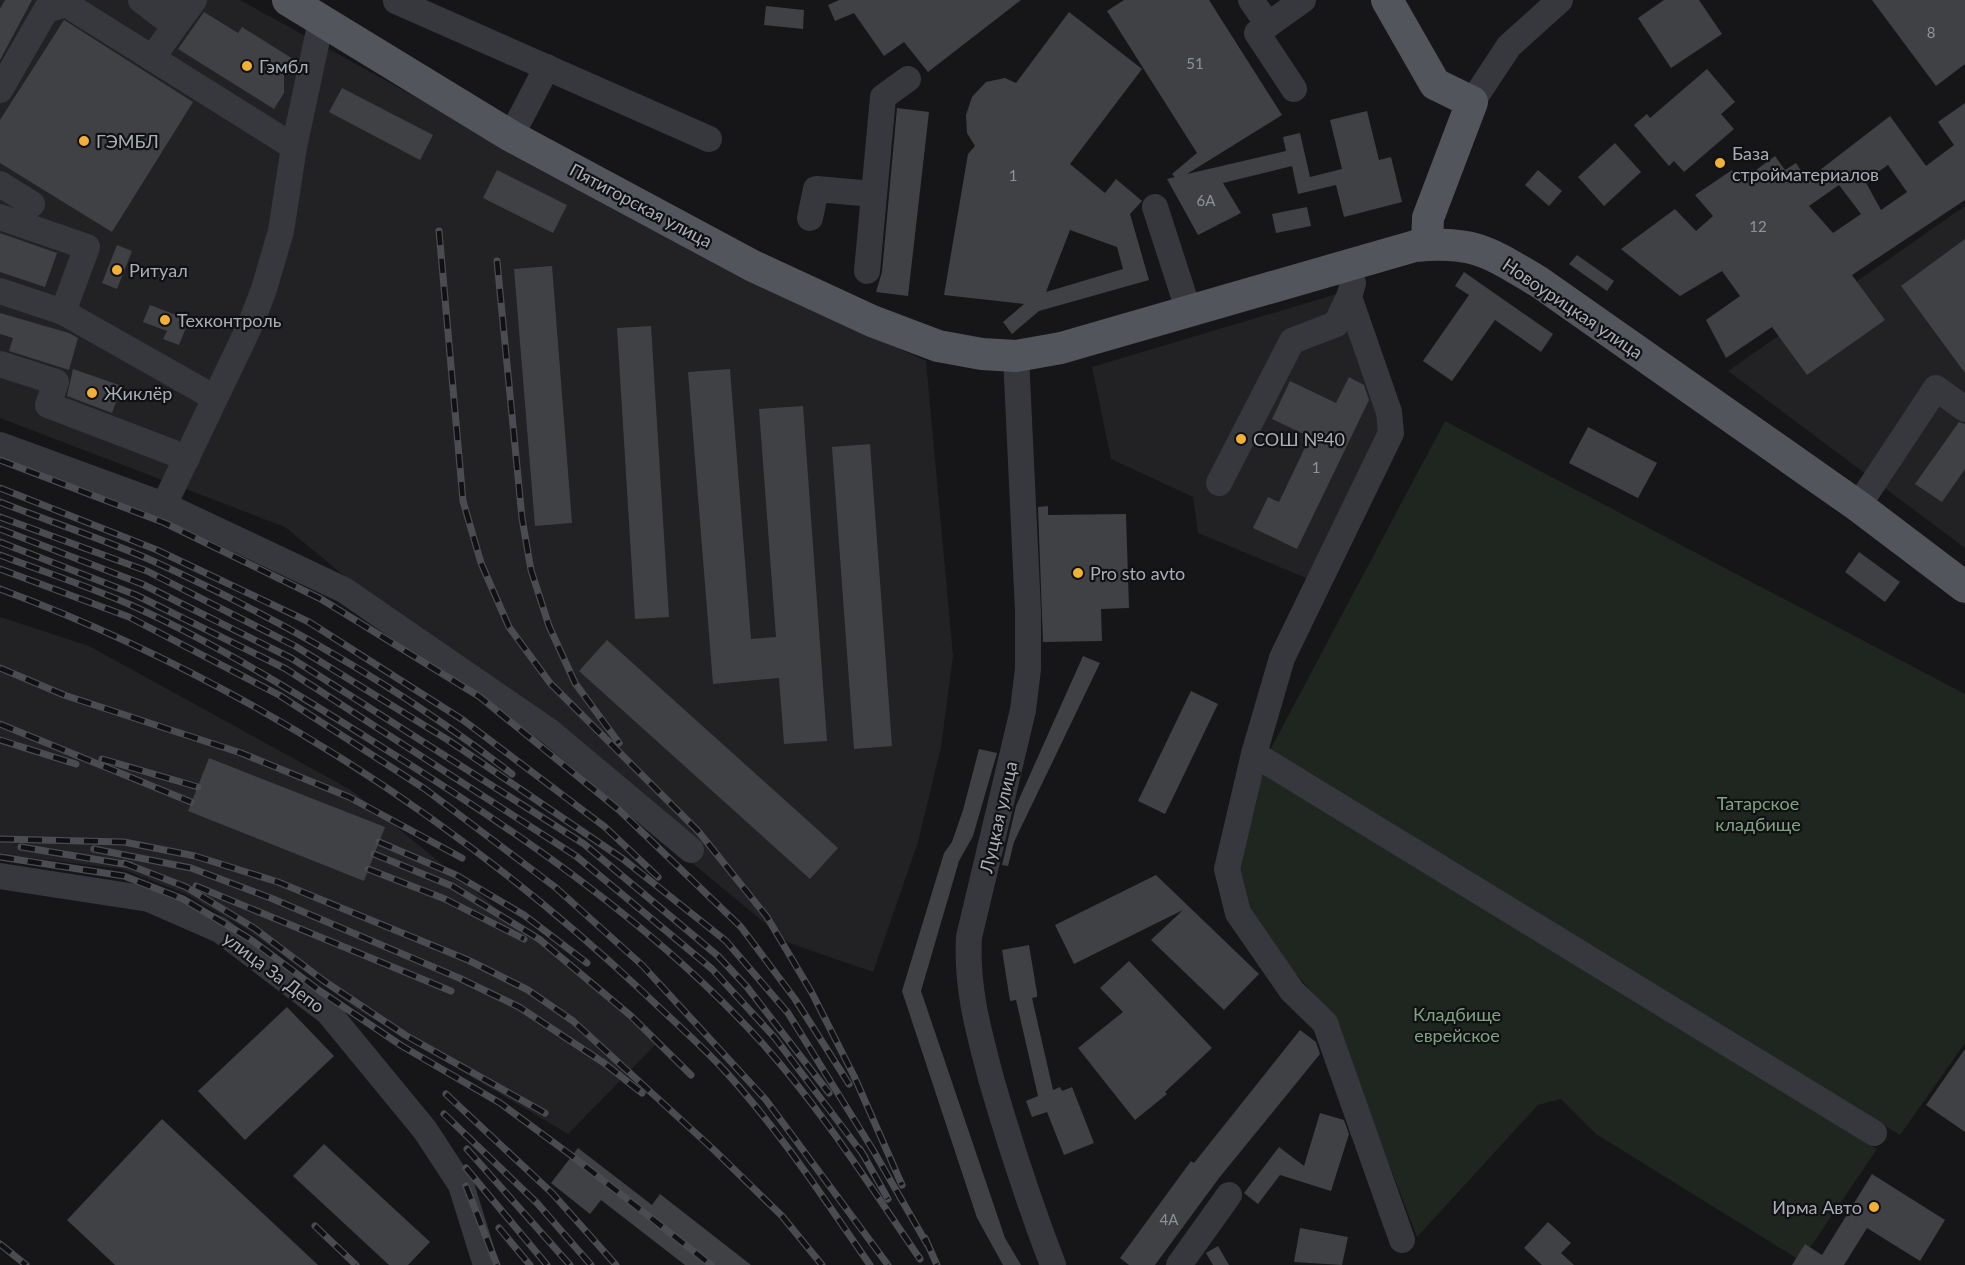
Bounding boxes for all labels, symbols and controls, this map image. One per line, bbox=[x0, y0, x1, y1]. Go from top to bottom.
house number: 8 bbox=[1927, 23, 1935, 41]
house number: 51 bbox=[1186, 54, 1204, 72]
place label: Гэмбл bbox=[259, 55, 309, 77]
marker: Гэмбл bbox=[240, 59, 254, 73]
place label: ГЭМБЛ bbox=[96, 130, 159, 152]
marker: ГЭМБЛ bbox=[77, 134, 91, 148]
place label: База стройматериалов bbox=[1732, 142, 1879, 185]
marker: База стройматериалов bbox=[1713, 156, 1727, 170]
street label: Пятигорская улица bbox=[566, 158, 716, 252]
house number: 1 bbox=[1009, 166, 1017, 184]
house number: 6А bbox=[1197, 191, 1216, 209]
house number: 12 bbox=[1749, 217, 1767, 235]
street label: Новоурицкая улица bbox=[1499, 253, 1647, 363]
place label: Ритуал bbox=[129, 259, 188, 281]
marker: Ритуал bbox=[110, 263, 124, 277]
place label: Техконтроль bbox=[177, 309, 282, 331]
marker: Техконтроль bbox=[158, 313, 172, 327]
place label: Жиклёр bbox=[104, 382, 172, 404]
marker: Жиклёр bbox=[85, 386, 99, 400]
place label: СОШ №40 bbox=[1253, 428, 1345, 450]
marker: СОШ №40 bbox=[1234, 432, 1248, 446]
house number: 1 bbox=[1312, 458, 1320, 476]
place label: Pro sto avto bbox=[1090, 562, 1185, 584]
marker: Pro sto avto bbox=[1071, 566, 1085, 580]
street label: Луцкая улица bbox=[974, 759, 1022, 876]
park label: Татарское кладбище bbox=[1715, 792, 1801, 835]
street label: улица За Депо bbox=[219, 927, 329, 1017]
park label: Кладбище еврейское bbox=[1413, 1003, 1501, 1046]
place label: Ирма Авто bbox=[1772, 1196, 1862, 1218]
marker: Ирма Авто bbox=[1867, 1200, 1881, 1214]
house number: 4А bbox=[1160, 1210, 1179, 1228]

